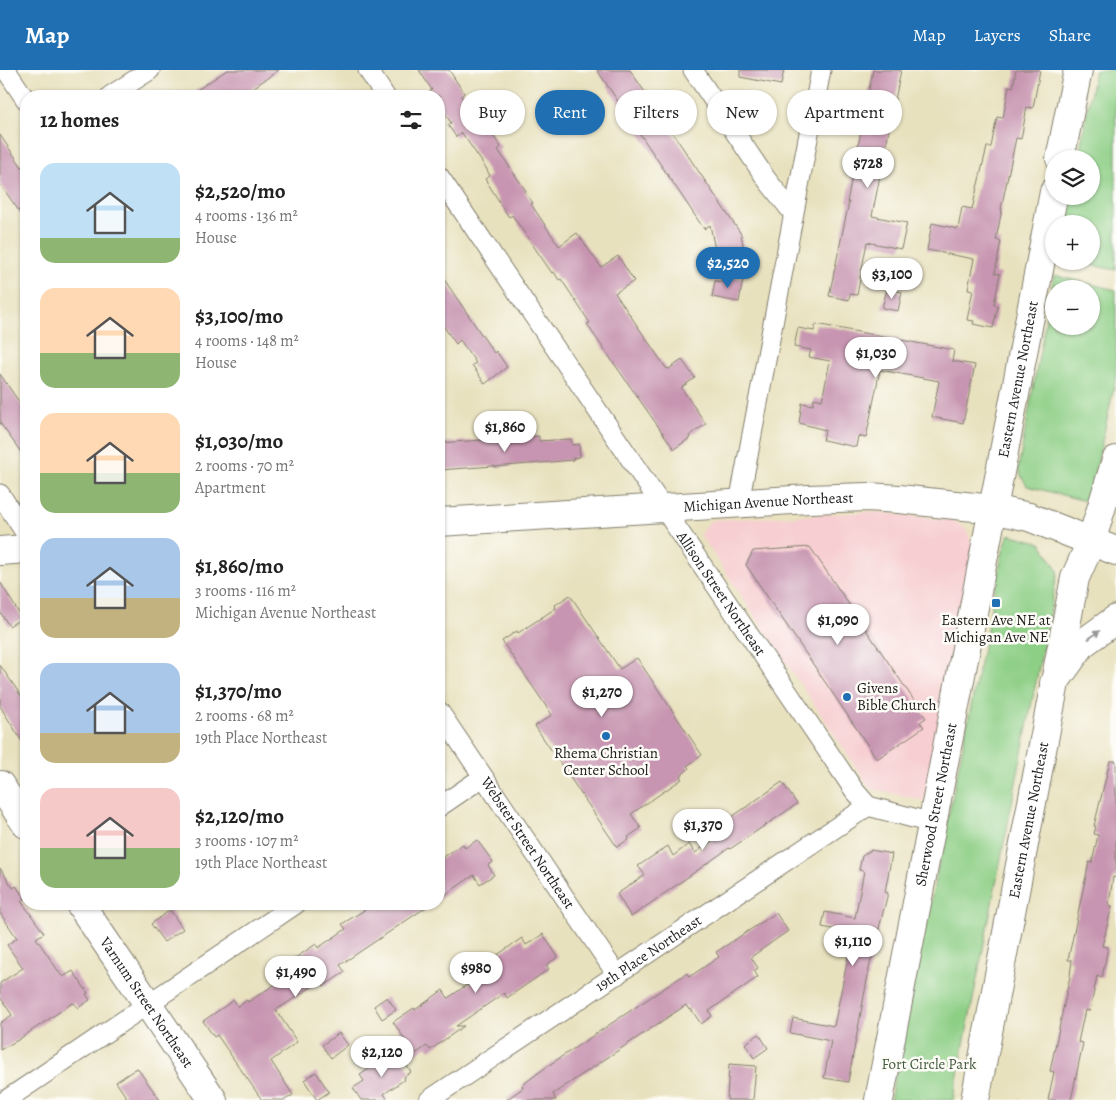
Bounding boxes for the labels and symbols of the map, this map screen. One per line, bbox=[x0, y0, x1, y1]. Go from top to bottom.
pin: $728 bbox=[838, 146, 898, 189]
pin: $2,520 bbox=[687, 246, 769, 289]
pin: $3,100 bbox=[851, 258, 933, 300]
street label: Eastern Avenue Northeast bbox=[993, 299, 1043, 459]
pin: $1,030 bbox=[835, 336, 917, 379]
pin: $1,860 bbox=[464, 410, 546, 453]
street label: Michigan Avenue Northeast bbox=[683, 487, 854, 517]
street label: Allison Street Northeast bbox=[671, 527, 770, 660]
marker: Eastern Ave NE at Michigan Ave NE bbox=[990, 597, 1002, 609]
pin: $1,090 bbox=[797, 604, 879, 646]
place label: Eastern Ave NE at Michigan Ave NE bbox=[941, 610, 1051, 647]
one-way arrow bbox=[1087, 630, 1100, 640]
pin: $1,270 bbox=[561, 676, 643, 718]
place label: Givens Bible Church bbox=[857, 678, 937, 715]
marker: Givens Bible Church bbox=[841, 691, 853, 703]
street label: Sherwood Street Northeast bbox=[910, 721, 962, 888]
marker: Rhema Christian Center School bbox=[600, 730, 612, 742]
street label: Eastern Avenue Northeast bbox=[1004, 740, 1053, 900]
place label: Rhema Christian Center School bbox=[554, 743, 658, 780]
street label: Webster Street Northeast bbox=[476, 772, 580, 913]
pin: $1,370 bbox=[662, 808, 744, 851]
street label: 19th Place Northeast bbox=[591, 910, 706, 996]
pin: $1,110 bbox=[812, 924, 894, 967]
street label: Varnum Street Northeast bbox=[95, 932, 198, 1072]
pin: $980 bbox=[446, 952, 506, 994]
pin: $1,490 bbox=[255, 956, 337, 998]
pin: $2,120 bbox=[341, 1036, 423, 1078]
park label: Fort Circle Park bbox=[882, 1054, 977, 1074]

